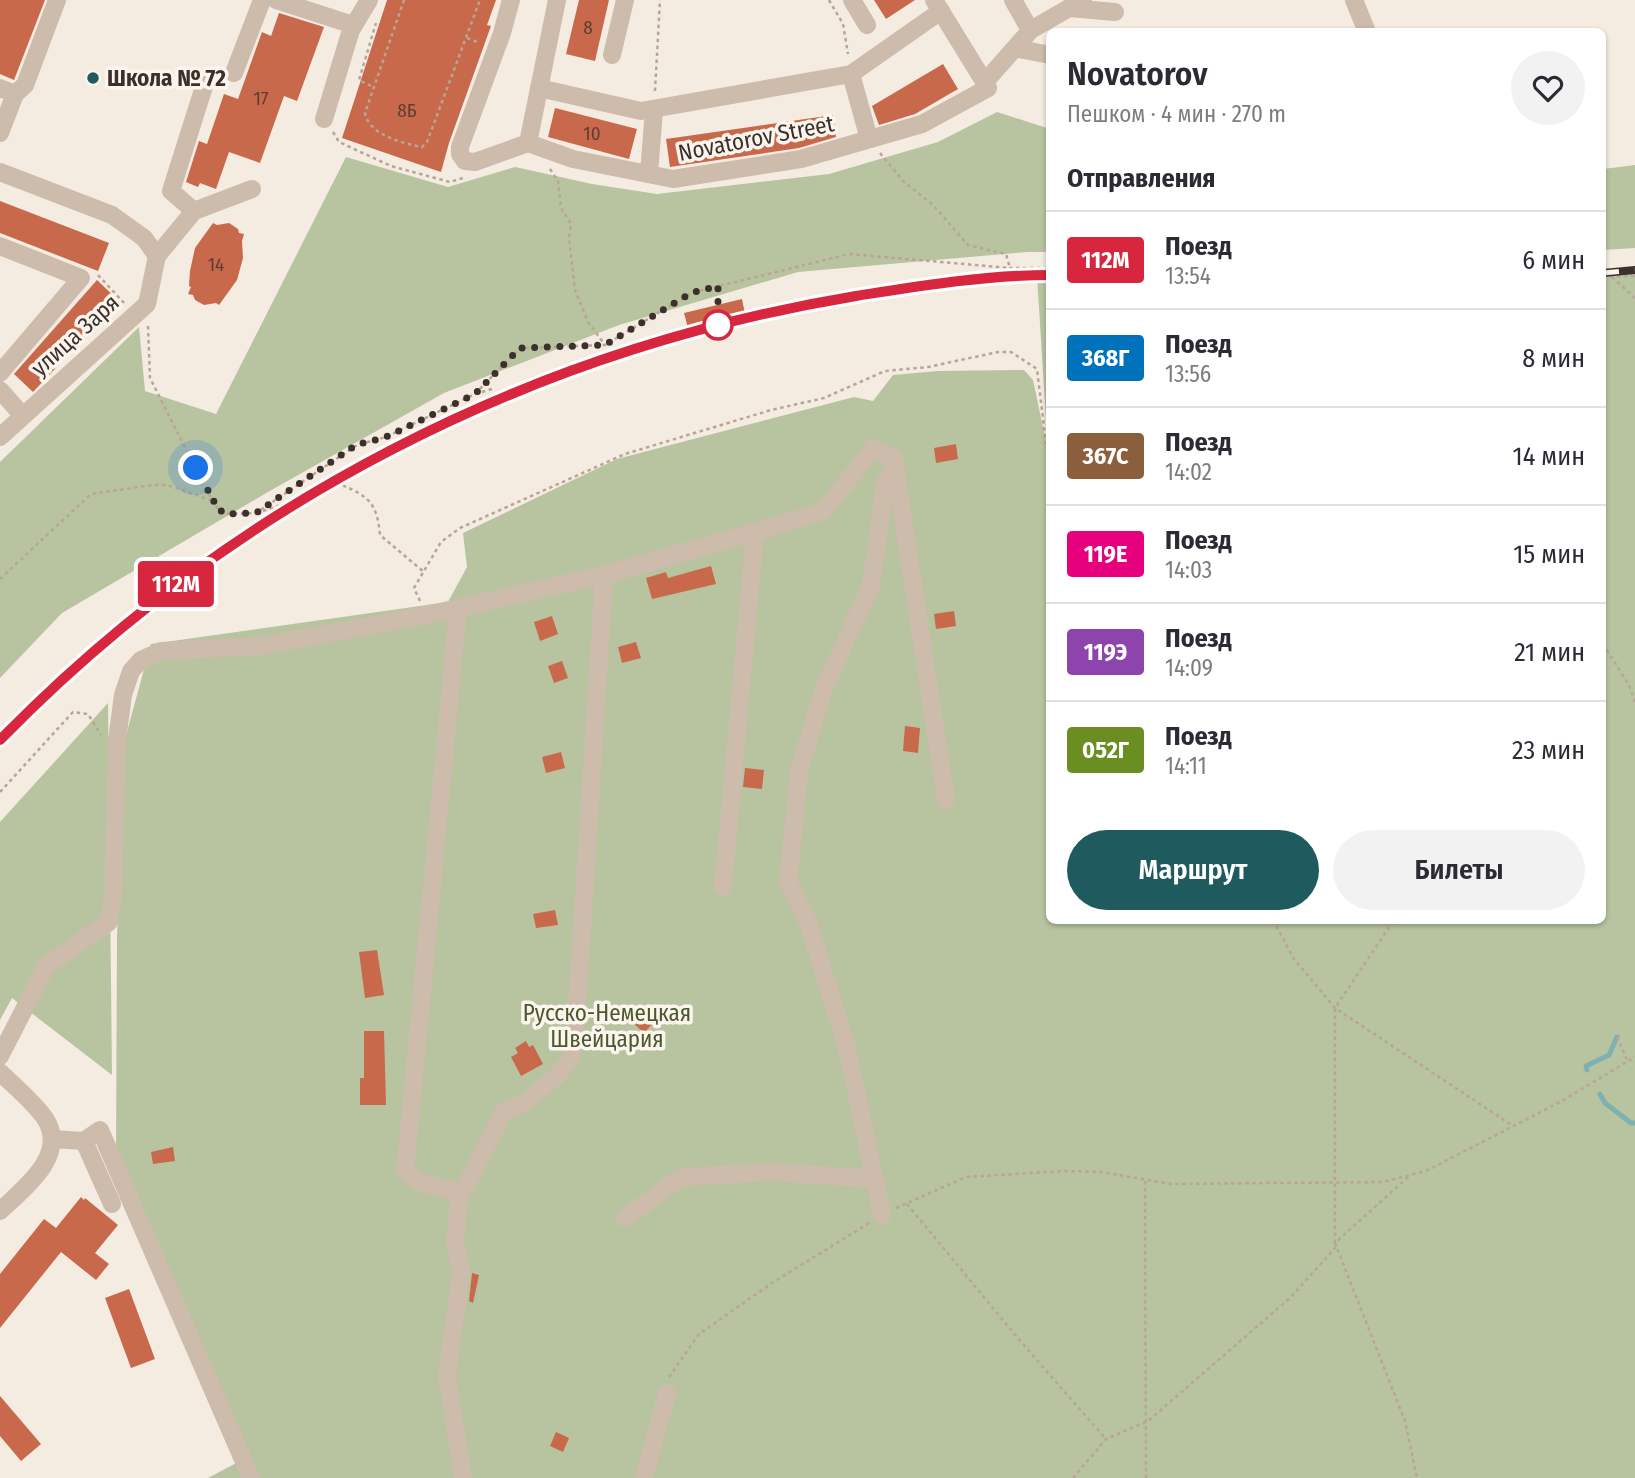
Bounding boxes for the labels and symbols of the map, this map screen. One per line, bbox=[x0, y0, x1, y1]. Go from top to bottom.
house number: 8 bbox=[583, 16, 593, 39]
place label: Школа № 72 bbox=[107, 64, 226, 92]
marker: Школа № 72 bbox=[85, 70, 101, 86]
house number: 17 bbox=[253, 87, 269, 110]
house number: 8Б bbox=[397, 99, 417, 122]
street label: Novatorov Street bbox=[676, 109, 837, 167]
house number: 10 bbox=[583, 122, 601, 145]
house number: 14 bbox=[208, 253, 224, 276]
street label: улица Заря bbox=[25, 288, 125, 382]
unlabelled marker bbox=[703, 310, 733, 340]
your location bbox=[178, 450, 213, 485]
line badge: 112М bbox=[127, 561, 225, 607]
park label: Русско-Немецкая Швейцария bbox=[523, 999, 691, 1053]

